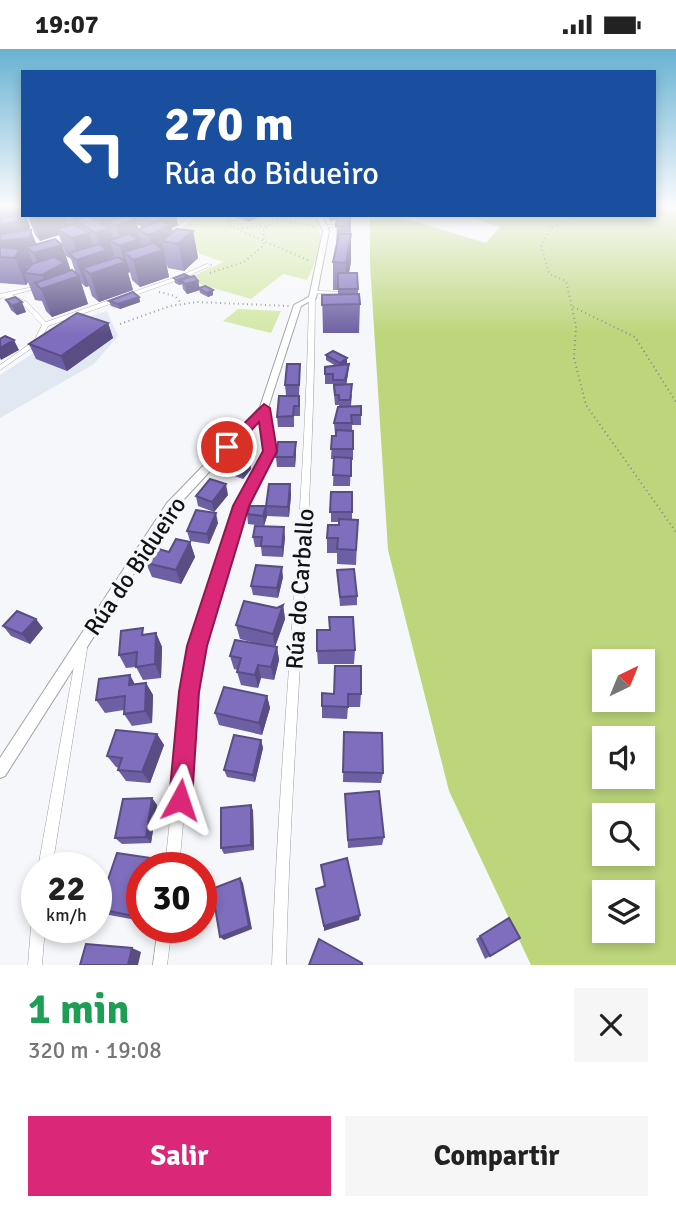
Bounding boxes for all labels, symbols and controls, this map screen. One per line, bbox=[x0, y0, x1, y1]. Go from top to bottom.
text: 19:07 bbox=[35, 9, 99, 41]
text: 270 m bbox=[164, 94, 294, 154]
icon: left bbox=[49, 98, 140, 189]
text: Rúa do Bidueiro bbox=[164, 154, 379, 193]
pin bbox=[197, 417, 257, 477]
icon: arrive bbox=[208, 428, 246, 466]
street label: Rúa do Bidueiro bbox=[78, 491, 192, 641]
street label: Rúa do Carballo bbox=[279, 508, 321, 670]
north arrow bbox=[592, 649, 654, 712]
map controls bbox=[592, 649, 655, 943]
button: sound bbox=[592, 726, 655, 789]
position arrow bbox=[143, 763, 217, 837]
button: search bbox=[592, 803, 655, 866]
speed limit sign: 30 bbox=[126, 852, 217, 943]
text: 22 bbox=[48, 867, 85, 910]
button: layers bbox=[592, 880, 655, 943]
text: km/h bbox=[46, 904, 87, 926]
text: 1 min bbox=[28, 984, 129, 1035]
button: close bbox=[574, 988, 648, 1062]
text: 320 m · 19:08 bbox=[28, 1036, 162, 1065]
button: Salir bbox=[28, 1116, 331, 1196]
button: Compartir bbox=[345, 1116, 648, 1196]

